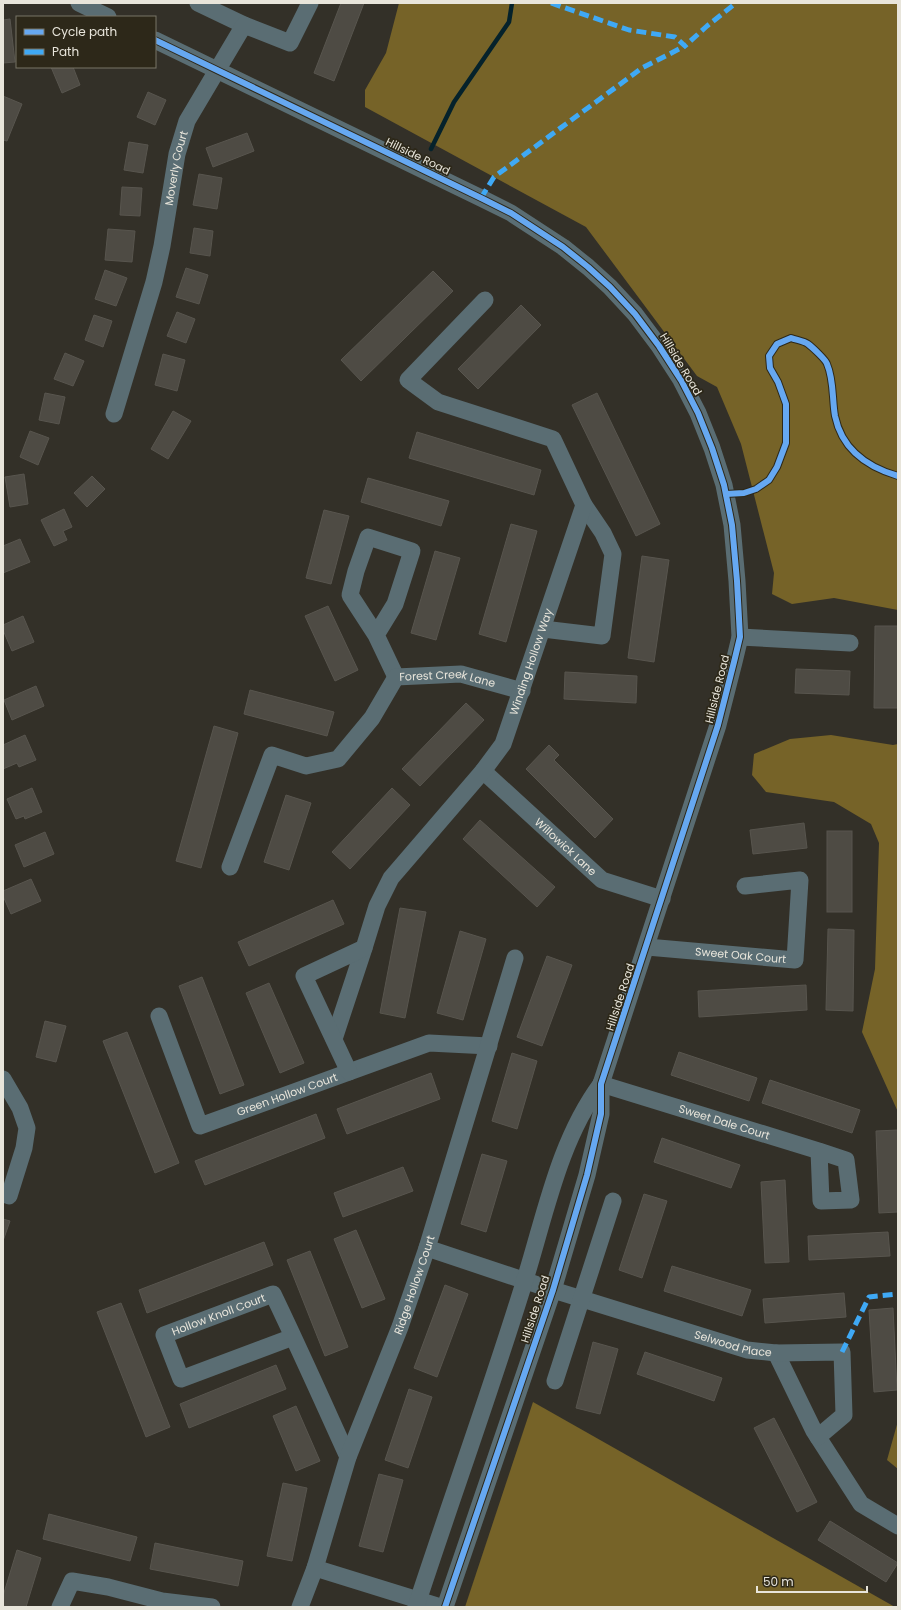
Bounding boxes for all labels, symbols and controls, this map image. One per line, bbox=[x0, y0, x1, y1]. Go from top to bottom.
legend bbox=[16, 16, 156, 68]
text: Cycle path bbox=[52, 23, 117, 40]
text: Path bbox=[52, 43, 79, 60]
street label: Moverly Court bbox=[161, 129, 192, 207]
street label: Hillside Road bbox=[383, 133, 453, 179]
street label: Hillside Road bbox=[656, 330, 706, 398]
street label: Winding Hollow Way bbox=[505, 606, 557, 717]
street label: Hillside Road bbox=[701, 653, 733, 725]
street label: Forest Creek Lane bbox=[399, 666, 498, 691]
street label: Willowick Lane bbox=[531, 814, 600, 879]
street label: Sweet Oak Court bbox=[694, 943, 787, 967]
street label: Hillside Road bbox=[602, 961, 638, 1033]
street label: Green Hollow Court bbox=[234, 1069, 340, 1120]
street label: Sweet Dale Court bbox=[677, 1100, 772, 1143]
street label: Ridge Hollow Court bbox=[390, 1233, 438, 1337]
street label: Hillside Road bbox=[517, 1273, 553, 1345]
street label: Hollow Knoll Court bbox=[169, 1290, 268, 1339]
street label: Selwood Place bbox=[692, 1326, 773, 1361]
scale bar bbox=[757, 1568, 867, 1594]
text: 50 m bbox=[763, 1573, 794, 1590]

